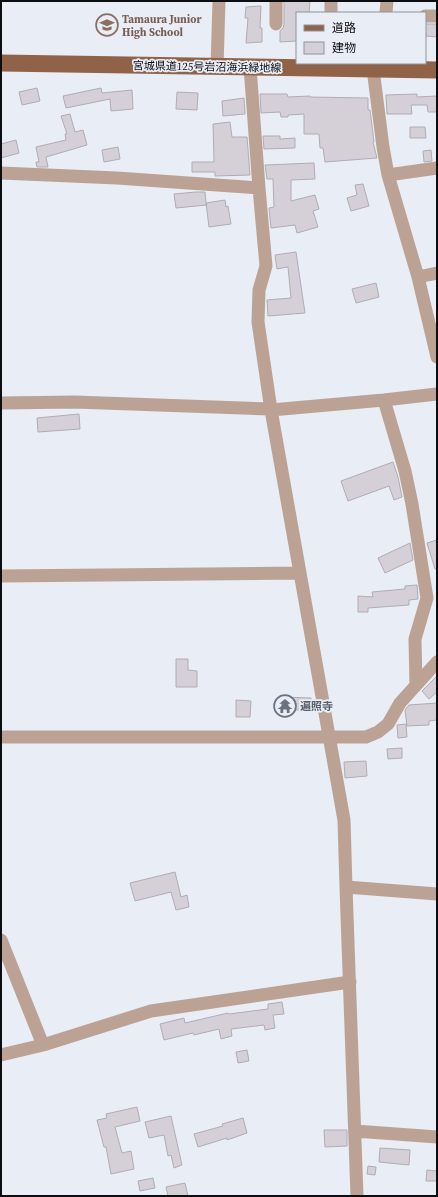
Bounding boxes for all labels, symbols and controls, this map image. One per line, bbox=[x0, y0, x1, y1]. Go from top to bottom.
school or university icon: Tamaura Junior High School bbox=[94, 12, 120, 38]
place label: Tamaura Junior High School bbox=[122, 12, 203, 40]
legend bbox=[296, 12, 426, 64]
text: 道路 bbox=[332, 20, 356, 36]
text: 建物 bbox=[332, 40, 356, 56]
street label: 宮城県道125号岩沼海浜緑地線 bbox=[133, 58, 281, 76]
temple icon: 遍照寺 bbox=[272, 693, 298, 719]
place label: 遍照寺 bbox=[300, 699, 333, 714]

